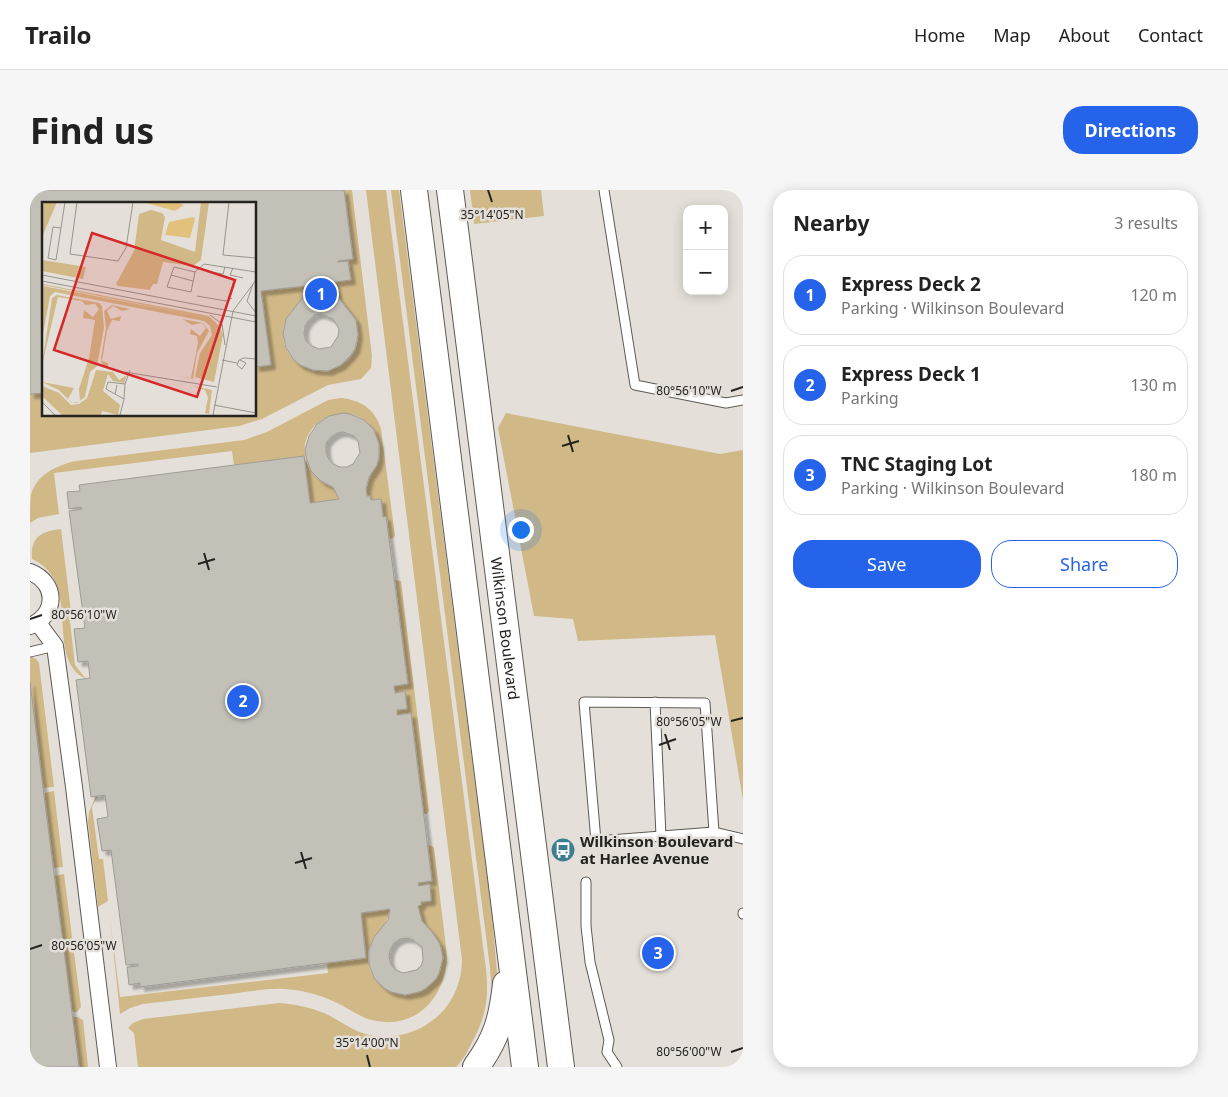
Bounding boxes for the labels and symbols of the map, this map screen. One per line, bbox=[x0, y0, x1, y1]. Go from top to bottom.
inset map bbox=[42, 202, 256, 416]
text: 35°14'05"N bbox=[460, 206, 524, 223]
pin: 1 bbox=[305, 275, 337, 313]
text: 80°56'10"W bbox=[656, 382, 722, 399]
your location bbox=[508, 517, 534, 543]
street label: Wilkinson Boulevard bbox=[487, 556, 524, 701]
text: 80°56'10"W bbox=[51, 606, 117, 623]
pin: 2 bbox=[227, 682, 259, 720]
text: 80°56'05"W bbox=[656, 713, 722, 730]
place label: Wilkinson Boulevard at Harlee Avenue bbox=[580, 831, 733, 868]
bus stop icon: Wilkinson Boulevard at Harlee Avenue bbox=[550, 837, 576, 863]
pin: 3 bbox=[642, 934, 674, 972]
text: 80°56'05"W bbox=[51, 937, 117, 954]
text: 35°14'00"N bbox=[335, 1034, 399, 1051]
text: 80°56'00"W bbox=[656, 1043, 722, 1060]

